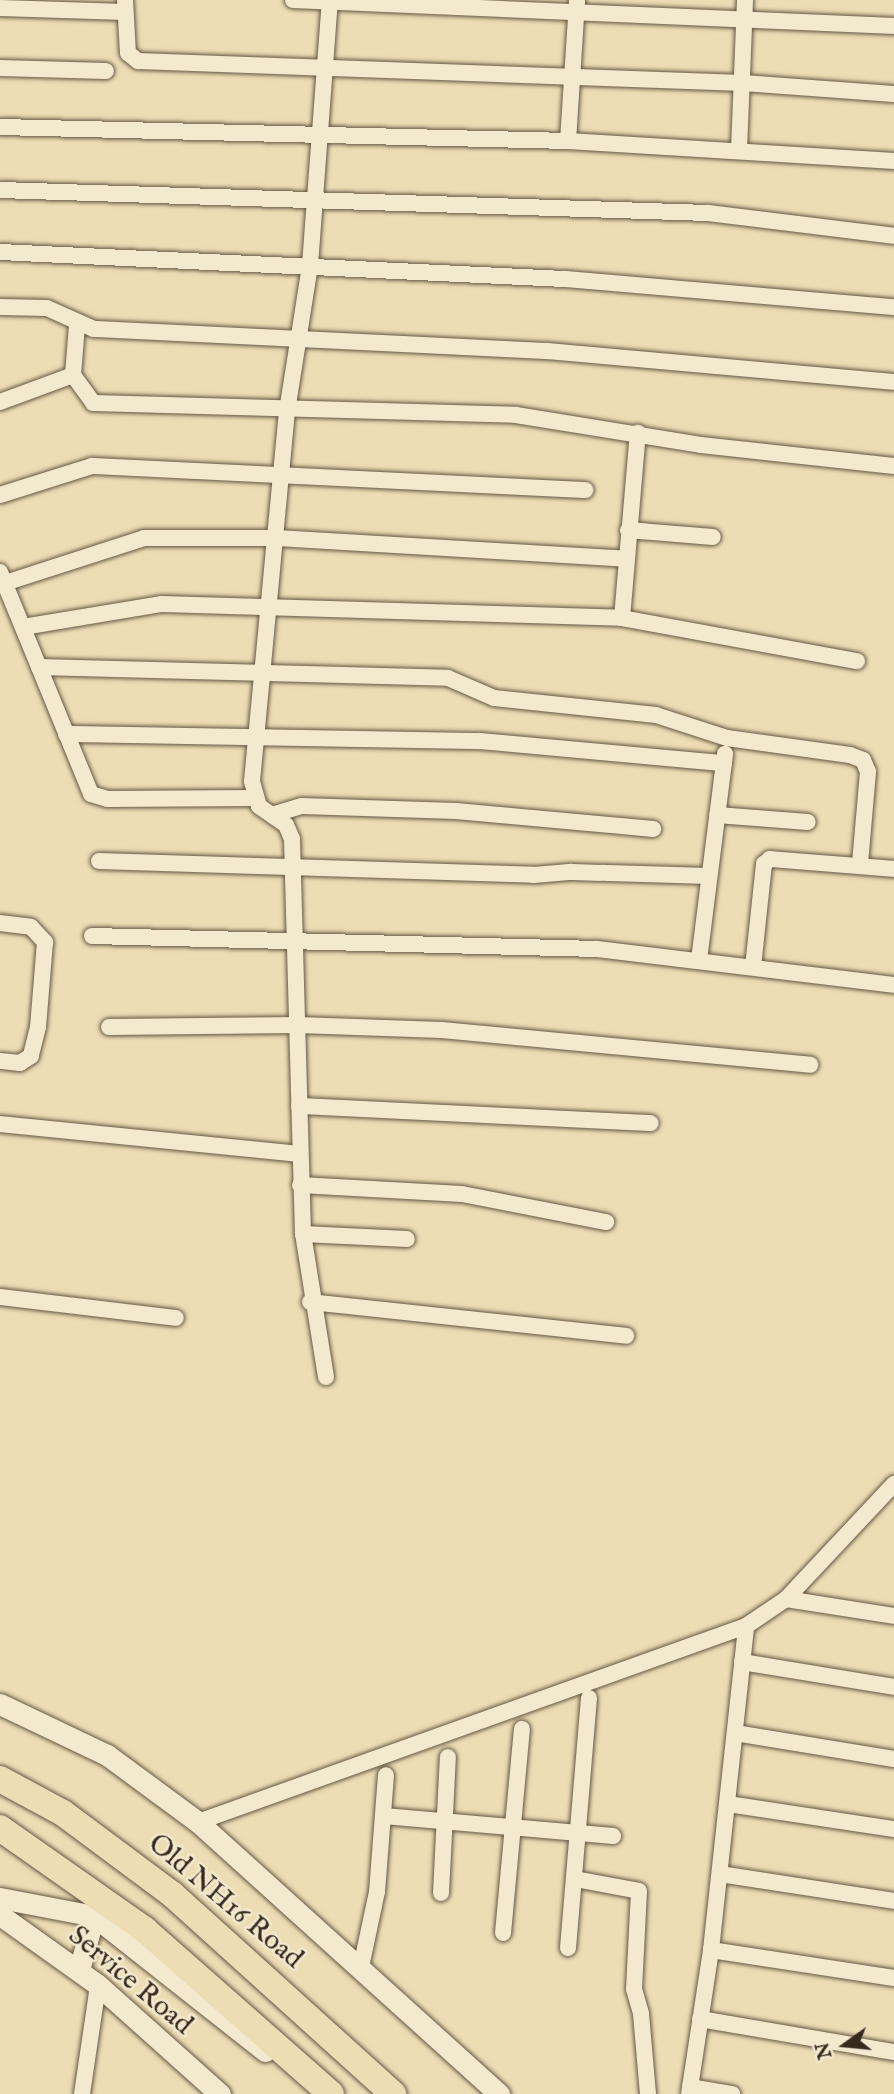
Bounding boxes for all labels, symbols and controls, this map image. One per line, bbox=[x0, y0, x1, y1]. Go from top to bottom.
street label: Old NH16 Road bbox=[141, 1828, 309, 1976]
street label: Service Road bbox=[61, 1919, 199, 2043]
north arrow bbox=[810, 2010, 880, 2080]
text: N bbox=[811, 2039, 838, 2061]

